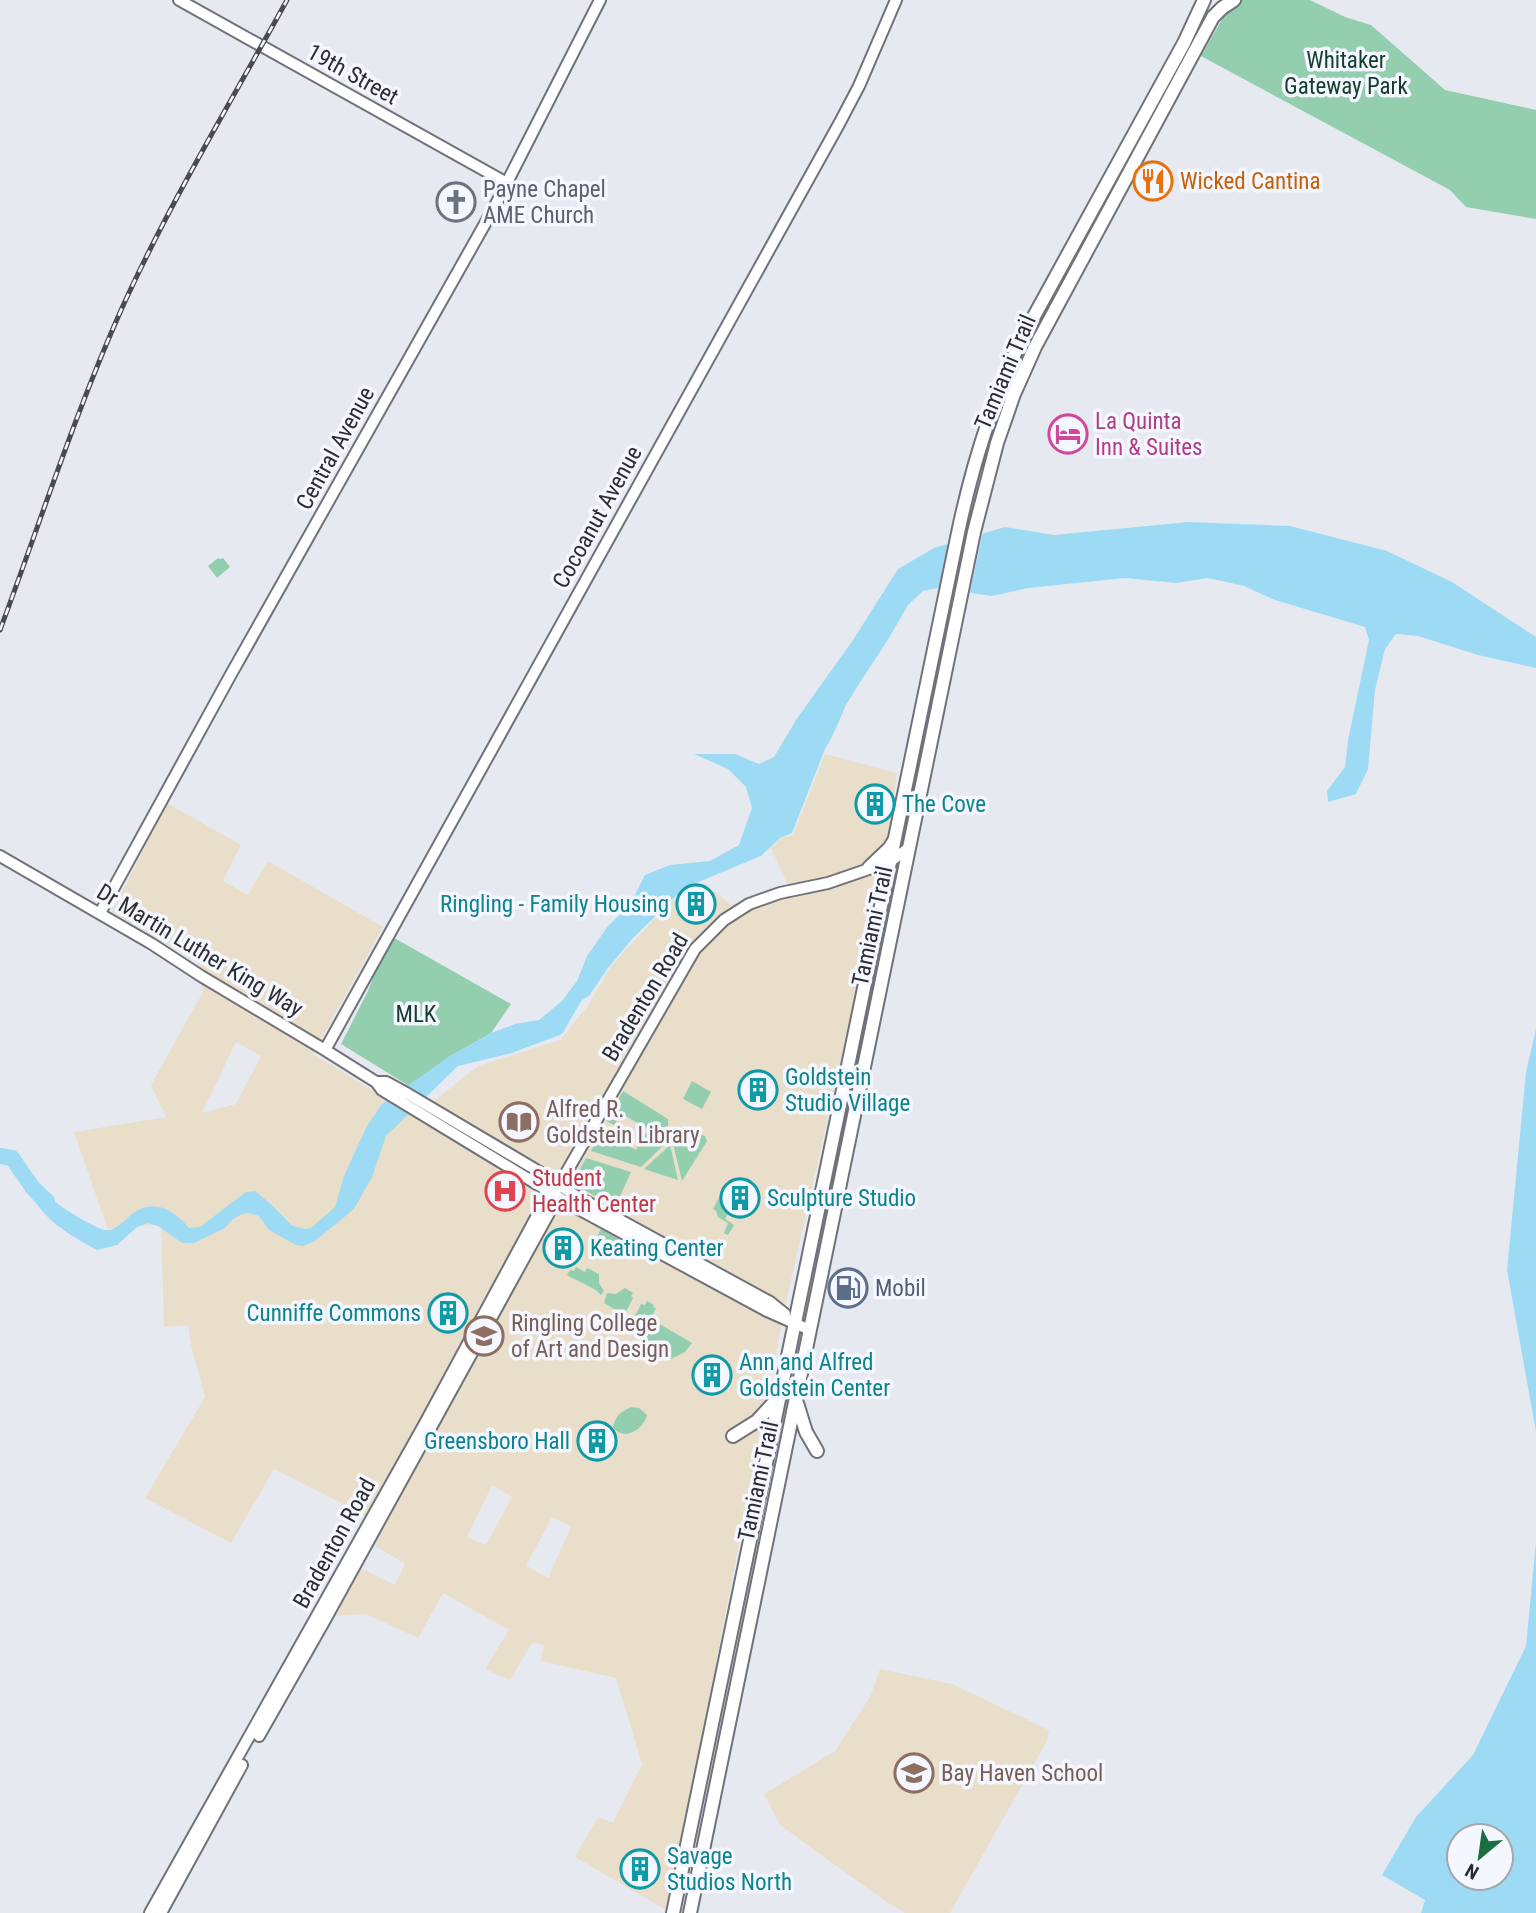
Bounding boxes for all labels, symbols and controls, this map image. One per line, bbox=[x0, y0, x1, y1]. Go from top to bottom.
street label: 19th Street bbox=[303, 38, 403, 110]
park label: Whitaker Gateway Park bbox=[1284, 47, 1409, 100]
restaurant icon: Wicked Cantina bbox=[1132, 160, 1174, 202]
place label: Wicked Cantina bbox=[1180, 168, 1320, 195]
place label: Payne Chapel AME Church bbox=[483, 176, 606, 229]
church icon: Payne Chapel AME Church bbox=[435, 181, 477, 223]
street label: Tamiami Trail bbox=[969, 311, 1042, 434]
street label: Central Avenue bbox=[291, 382, 380, 514]
place label: La Quinta Inn & Suites bbox=[1095, 408, 1203, 461]
hotel icon: La Quinta Inn & Suites bbox=[1047, 413, 1089, 455]
street label: Cocoanut Avenue bbox=[547, 441, 648, 593]
building icon: The Cove bbox=[854, 783, 896, 825]
place label: The Cove bbox=[902, 791, 986, 818]
street label: Tamiami Trail bbox=[847, 864, 898, 989]
street label: Dr Martin Luther King Way bbox=[92, 878, 308, 1023]
building icon: Ringling - Family Housing bbox=[675, 883, 717, 925]
place label: Ringling - Family Housing bbox=[440, 891, 669, 918]
street label: Bradenton Road bbox=[597, 929, 694, 1066]
park label: MLK bbox=[396, 1001, 437, 1028]
place label: Goldstein Studio Village bbox=[785, 1064, 910, 1117]
building icon: Goldstein Studio Village bbox=[737, 1069, 779, 1111]
place label: Alfred R. Goldstein Library bbox=[546, 1096, 700, 1149]
library icon: Alfred R. Goldstein Library bbox=[498, 1101, 540, 1143]
place label: Student Health Center bbox=[532, 1165, 656, 1218]
hospital icon: Student Health Center bbox=[484, 1170, 526, 1212]
building icon: Sculpture Studio bbox=[719, 1177, 761, 1219]
place label: Sculpture Studio bbox=[767, 1185, 916, 1212]
building icon: Keating Center bbox=[542, 1227, 584, 1269]
place label: Keating Center bbox=[590, 1235, 723, 1262]
fuel station icon: Mobil bbox=[827, 1267, 869, 1309]
place label: Mobil bbox=[875, 1275, 926, 1302]
building icon: Cunniffe Commons bbox=[427, 1292, 469, 1334]
place label: Cunniffe Commons bbox=[247, 1300, 421, 1327]
place label: Ringling College of Art and Design bbox=[511, 1310, 669, 1363]
school or university icon: Ringling College of Art and Design bbox=[463, 1315, 505, 1357]
place label: Ann and Alfred Goldstein Center bbox=[739, 1349, 890, 1402]
building icon: Ann and Alfred Goldstein Center bbox=[691, 1354, 733, 1396]
street label: Tamiami Trail bbox=[733, 1419, 784, 1544]
building icon: Greensboro Hall bbox=[576, 1420, 618, 1462]
place label: Greensboro Hall bbox=[424, 1428, 570, 1455]
street label: Bradenton Road bbox=[288, 1474, 381, 1613]
school or university icon: Bay Haven School bbox=[893, 1752, 935, 1794]
place label: Bay Haven School bbox=[941, 1760, 1103, 1787]
north arrow bbox=[1445, 1822, 1515, 1892]
place label: Savage Studios North bbox=[667, 1843, 792, 1896]
building icon: Savage Studios North bbox=[619, 1848, 661, 1890]
text: N bbox=[1461, 1859, 1483, 1884]

